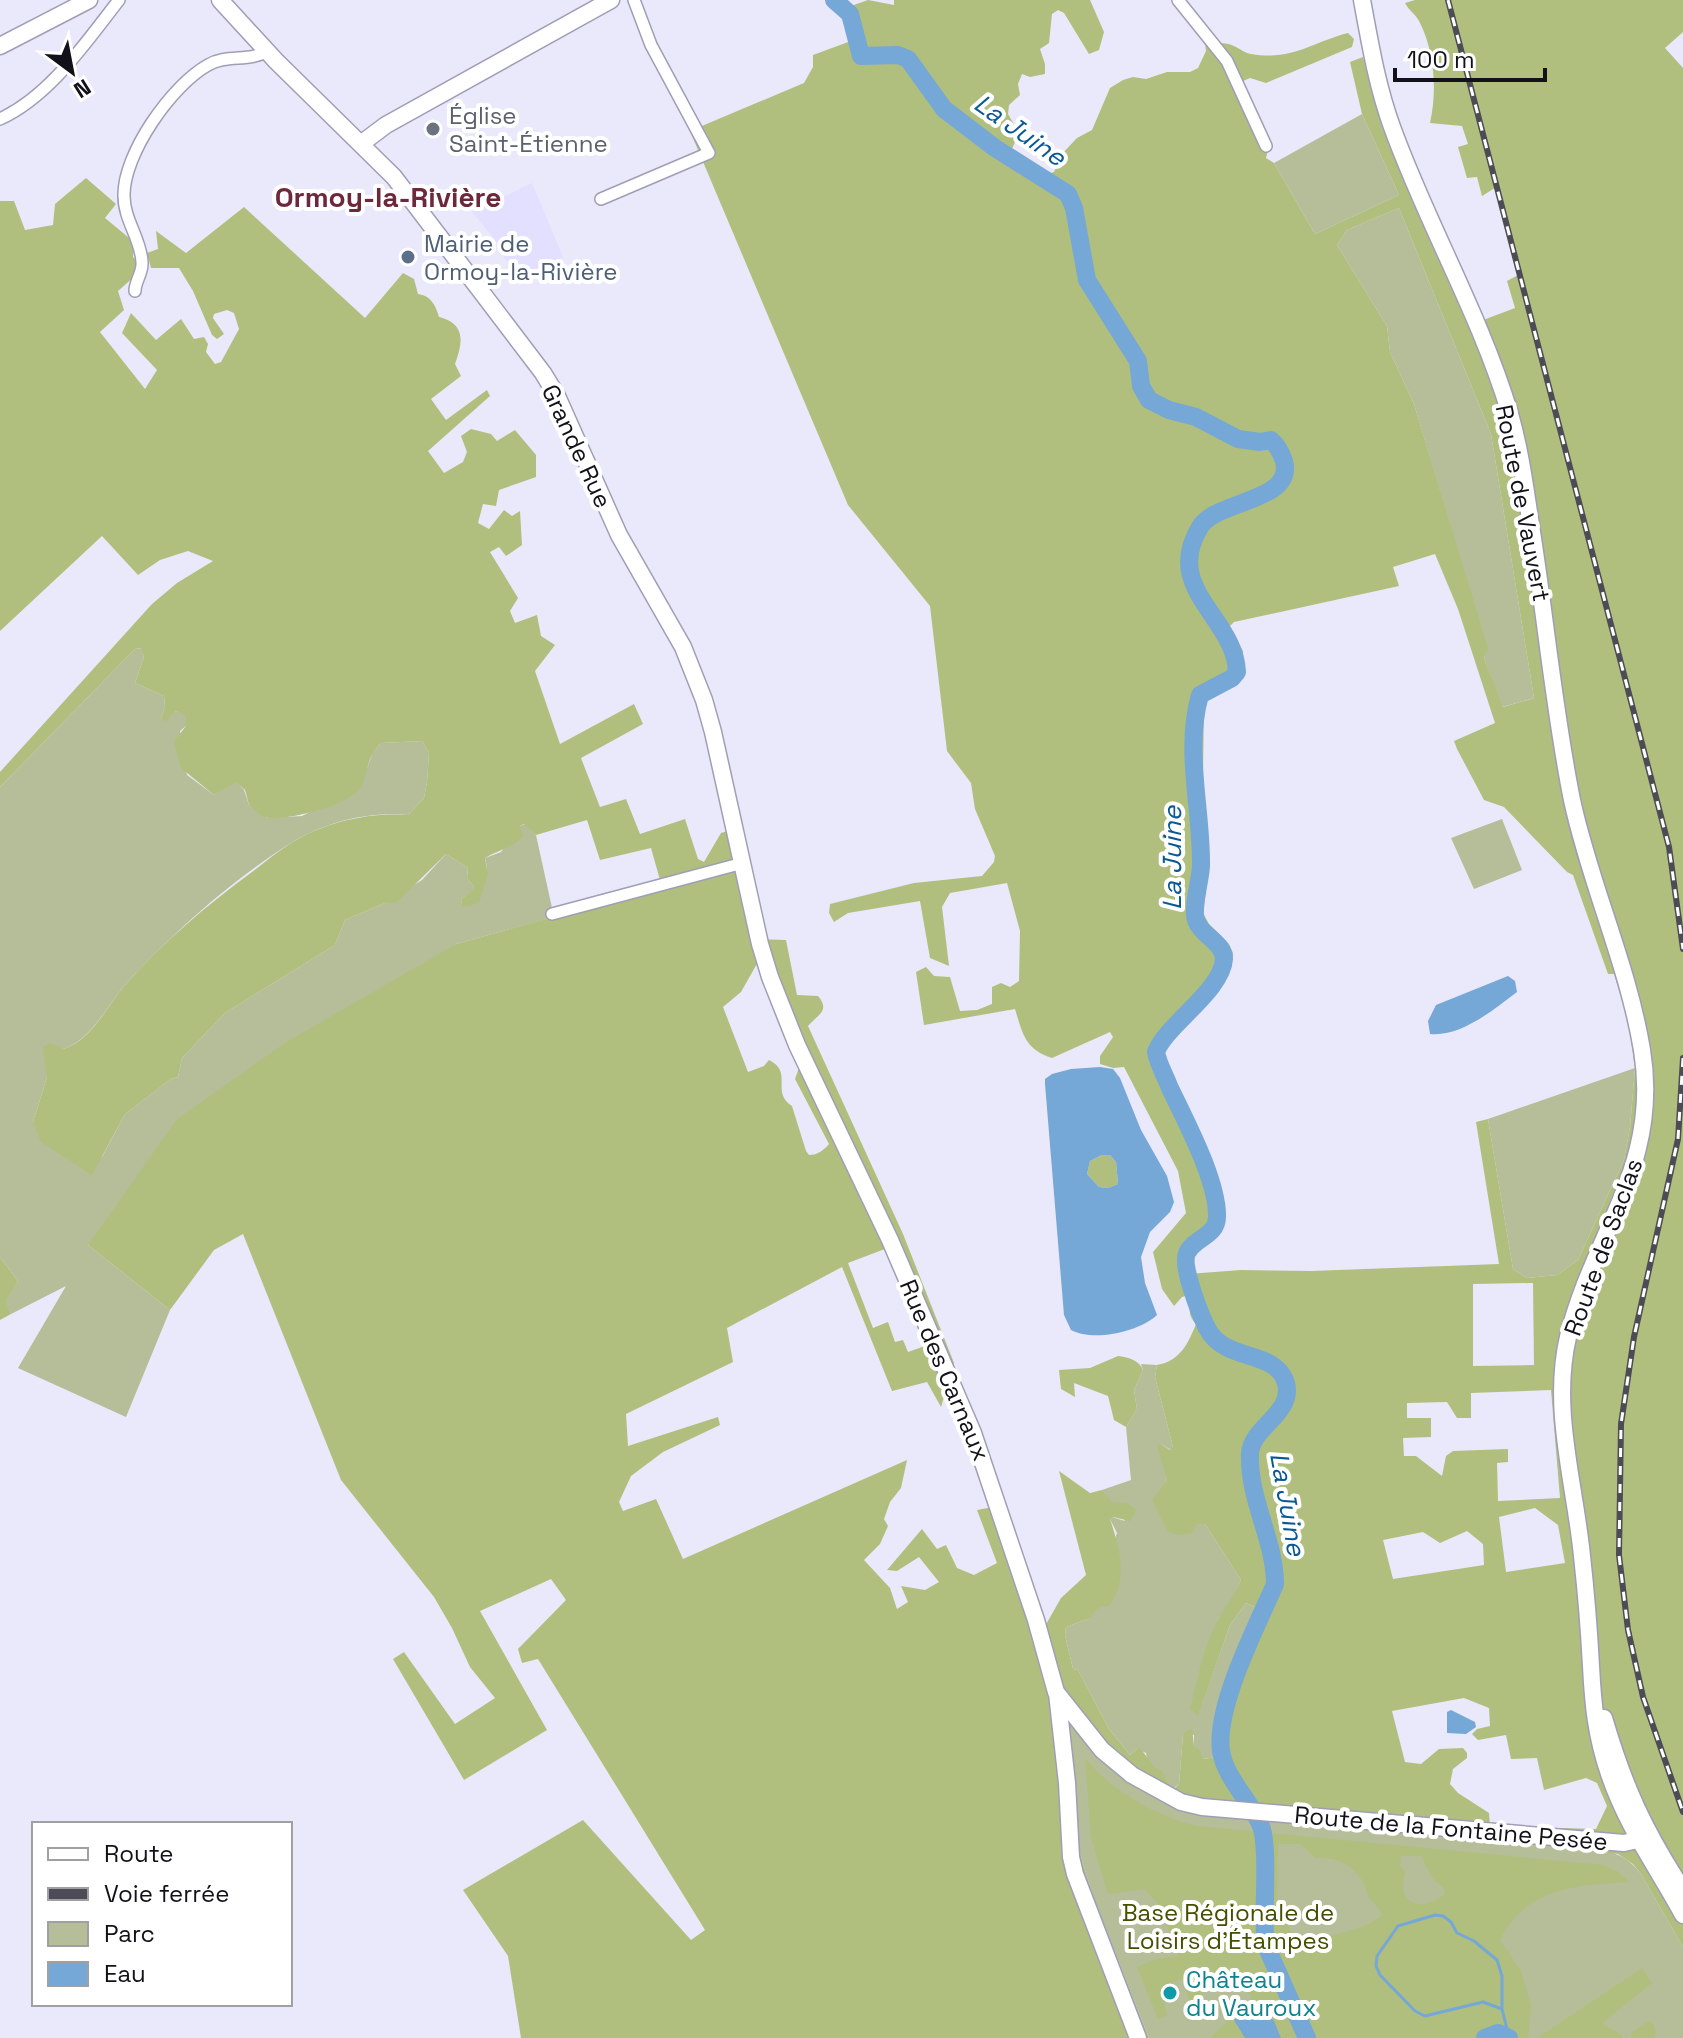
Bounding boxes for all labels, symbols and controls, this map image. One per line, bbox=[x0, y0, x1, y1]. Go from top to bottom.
north arrow bbox=[32, 32, 112, 112]
scale bar bbox=[1395, 32, 1545, 82]
text: 100 m bbox=[1407, 44, 1475, 75]
text: N bbox=[69, 73, 96, 105]
water label: La Juine bbox=[968, 86, 1074, 175]
place label: Église Saint-Étienne bbox=[449, 100, 608, 159]
marker: Église Saint-Étienne bbox=[424, 120, 442, 138]
district label: Ormoy-la-Rivière bbox=[275, 179, 501, 215]
place label: Mairie de Ormoy-la-Rivière bbox=[424, 228, 617, 287]
marker: Mairie de Ormoy-la-Rivière bbox=[399, 248, 417, 266]
street label: Grande Rue bbox=[535, 379, 619, 513]
street label: Route de Vauvert bbox=[1489, 402, 1557, 604]
water label: La Juine bbox=[1155, 804, 1189, 910]
street label: Route de Saclas bbox=[1557, 1154, 1649, 1340]
street label: Rue des Carnaux bbox=[893, 1275, 997, 1465]
water label: La Juine bbox=[1262, 1450, 1314, 1560]
street label: Route de la Fontaine Pesée bbox=[1293, 1799, 1609, 1857]
legend bbox=[32, 1822, 292, 2006]
text: Route bbox=[104, 1838, 173, 1869]
text: Voie ferrée bbox=[104, 1878, 229, 1909]
park label: Base Régionale de Loisirs d'Étampes bbox=[1122, 1897, 1334, 1956]
text: Parc bbox=[104, 1918, 155, 1949]
text: Eau bbox=[104, 1958, 146, 1989]
place label: Château du Vauroux bbox=[1186, 1964, 1317, 2023]
marker: Château du Vauroux bbox=[1161, 1984, 1179, 2002]

